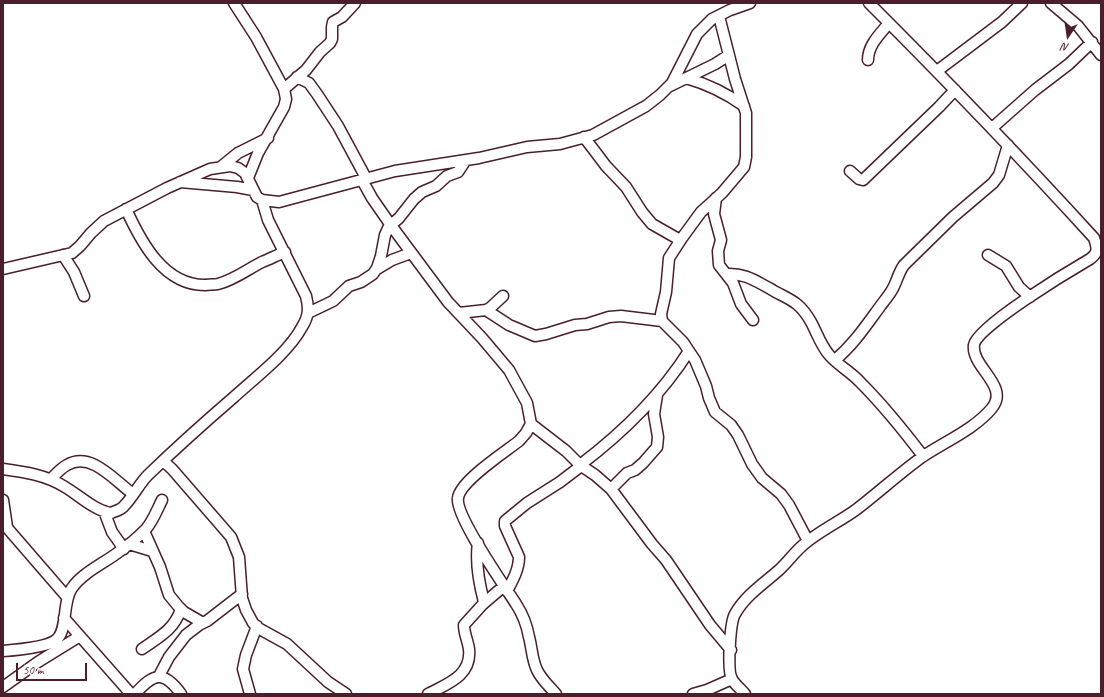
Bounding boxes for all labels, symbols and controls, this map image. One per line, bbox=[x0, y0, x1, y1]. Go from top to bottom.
north arrow bbox=[1048, 16, 1088, 56]
text: N bbox=[1060, 40, 1070, 55]
scale bar bbox=[18, 655, 89, 681]
text: 50 m bbox=[23, 662, 43, 678]

